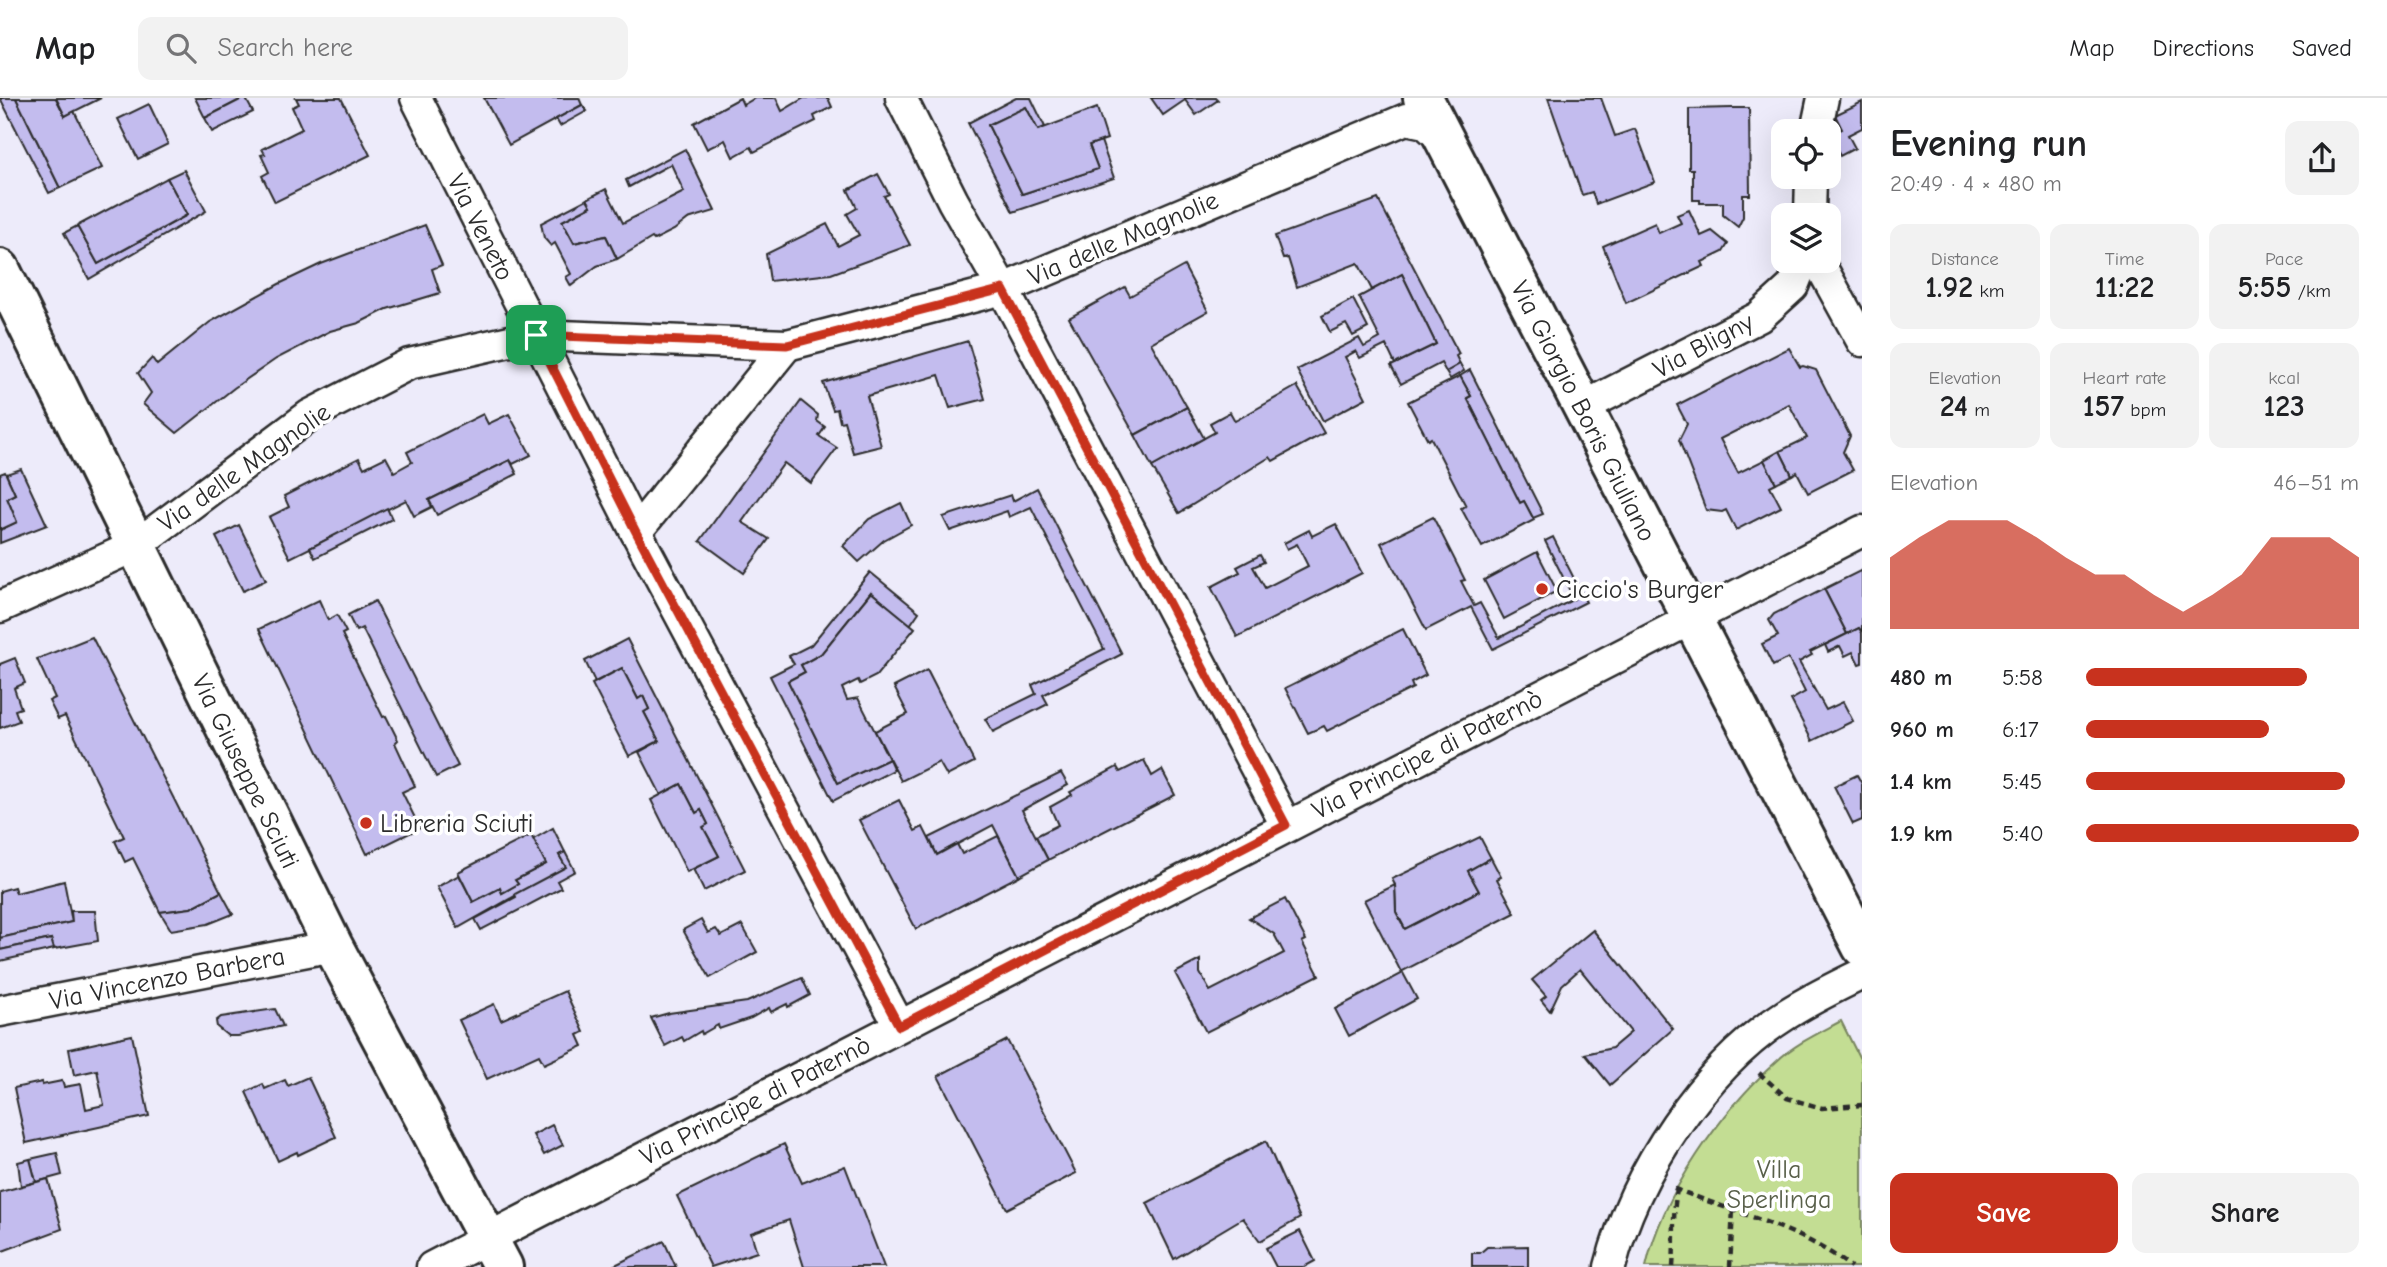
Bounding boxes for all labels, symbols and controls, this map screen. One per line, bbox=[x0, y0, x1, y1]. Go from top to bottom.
search box bbox=[138, 17, 628, 80]
text: Map bbox=[35, 29, 96, 67]
icon: search bbox=[162, 29, 200, 67]
text: Search here bbox=[218, 33, 353, 63]
text: Map bbox=[2069, 34, 2115, 62]
text: Directions bbox=[2153, 34, 2254, 62]
text: Saved bbox=[2292, 34, 2352, 62]
map controls bbox=[1771, 119, 1841, 273]
button: locate bbox=[1771, 119, 1841, 189]
button: share bbox=[2285, 121, 2359, 195]
text: Evening run bbox=[1890, 122, 2087, 166]
street label: Via Veneto bbox=[441, 169, 520, 286]
text: 20:49 · 4 × 480 m bbox=[1890, 170, 2062, 197]
street label: Via delle Magnolie bbox=[1024, 185, 1223, 293]
button: layers bbox=[1771, 203, 1841, 273]
text: Distance bbox=[1931, 248, 1999, 270]
text: Time bbox=[2105, 248, 2144, 270]
text: Pace bbox=[2265, 248, 2303, 270]
text: 1.92 bbox=[1925, 270, 1973, 305]
text: 11:22 bbox=[2095, 270, 2154, 305]
text: 5:55 bbox=[2237, 270, 2291, 305]
street label: Via Giorgio Boris Giuliano bbox=[1504, 276, 1662, 547]
text: km bbox=[1973, 280, 2004, 302]
text: /km bbox=[2291, 280, 2331, 302]
pin bbox=[506, 305, 566, 365]
street label: Via Bligny bbox=[1648, 307, 1759, 385]
icon: arrive bbox=[517, 316, 555, 354]
text: Elevation bbox=[1928, 367, 2001, 389]
text: Heart rate bbox=[2083, 367, 2166, 389]
text: kcal bbox=[2268, 367, 2300, 389]
text: 24 bbox=[1940, 389, 1968, 424]
text: 157 bbox=[2083, 389, 2124, 424]
text: 123 bbox=[2263, 389, 2305, 424]
street label: Via delle Magnolie bbox=[153, 397, 337, 538]
text: m bbox=[1968, 399, 1990, 421]
text: bpm bbox=[2124, 399, 2166, 421]
text: Elevation bbox=[1890, 469, 1978, 496]
text: 46–51 m bbox=[2273, 469, 2359, 496]
place label: Ciccio's Burger bbox=[1556, 575, 1724, 605]
marker: Ciccio's Burger bbox=[1534, 581, 1550, 597]
text: 480 m bbox=[1890, 664, 1952, 691]
text: 5:58 bbox=[2002, 664, 2043, 691]
street label: Via Giuseppe Sciuti bbox=[185, 669, 305, 873]
street label: Via Principe di Paternò bbox=[1307, 684, 1548, 826]
text: 960 m bbox=[1890, 716, 1954, 743]
text: 6:17 bbox=[2002, 716, 2039, 743]
text: 1.4 km bbox=[1890, 768, 1952, 795]
text: 5:45 bbox=[2002, 768, 2042, 795]
place label: Libreria Sciuti bbox=[380, 809, 533, 839]
marker: Libreria Sciuti bbox=[358, 815, 374, 831]
text: 1.9 km bbox=[1890, 820, 1953, 847]
text: 5:40 bbox=[2002, 820, 2044, 847]
street label: Via Vincenzo Barbera bbox=[47, 941, 287, 1017]
street label: Via Principe di Paternò bbox=[635, 1030, 876, 1172]
park label: Villa Sperlinga bbox=[1727, 1155, 1831, 1215]
button: Save bbox=[1890, 1173, 2118, 1253]
button: Share bbox=[2132, 1173, 2359, 1253]

